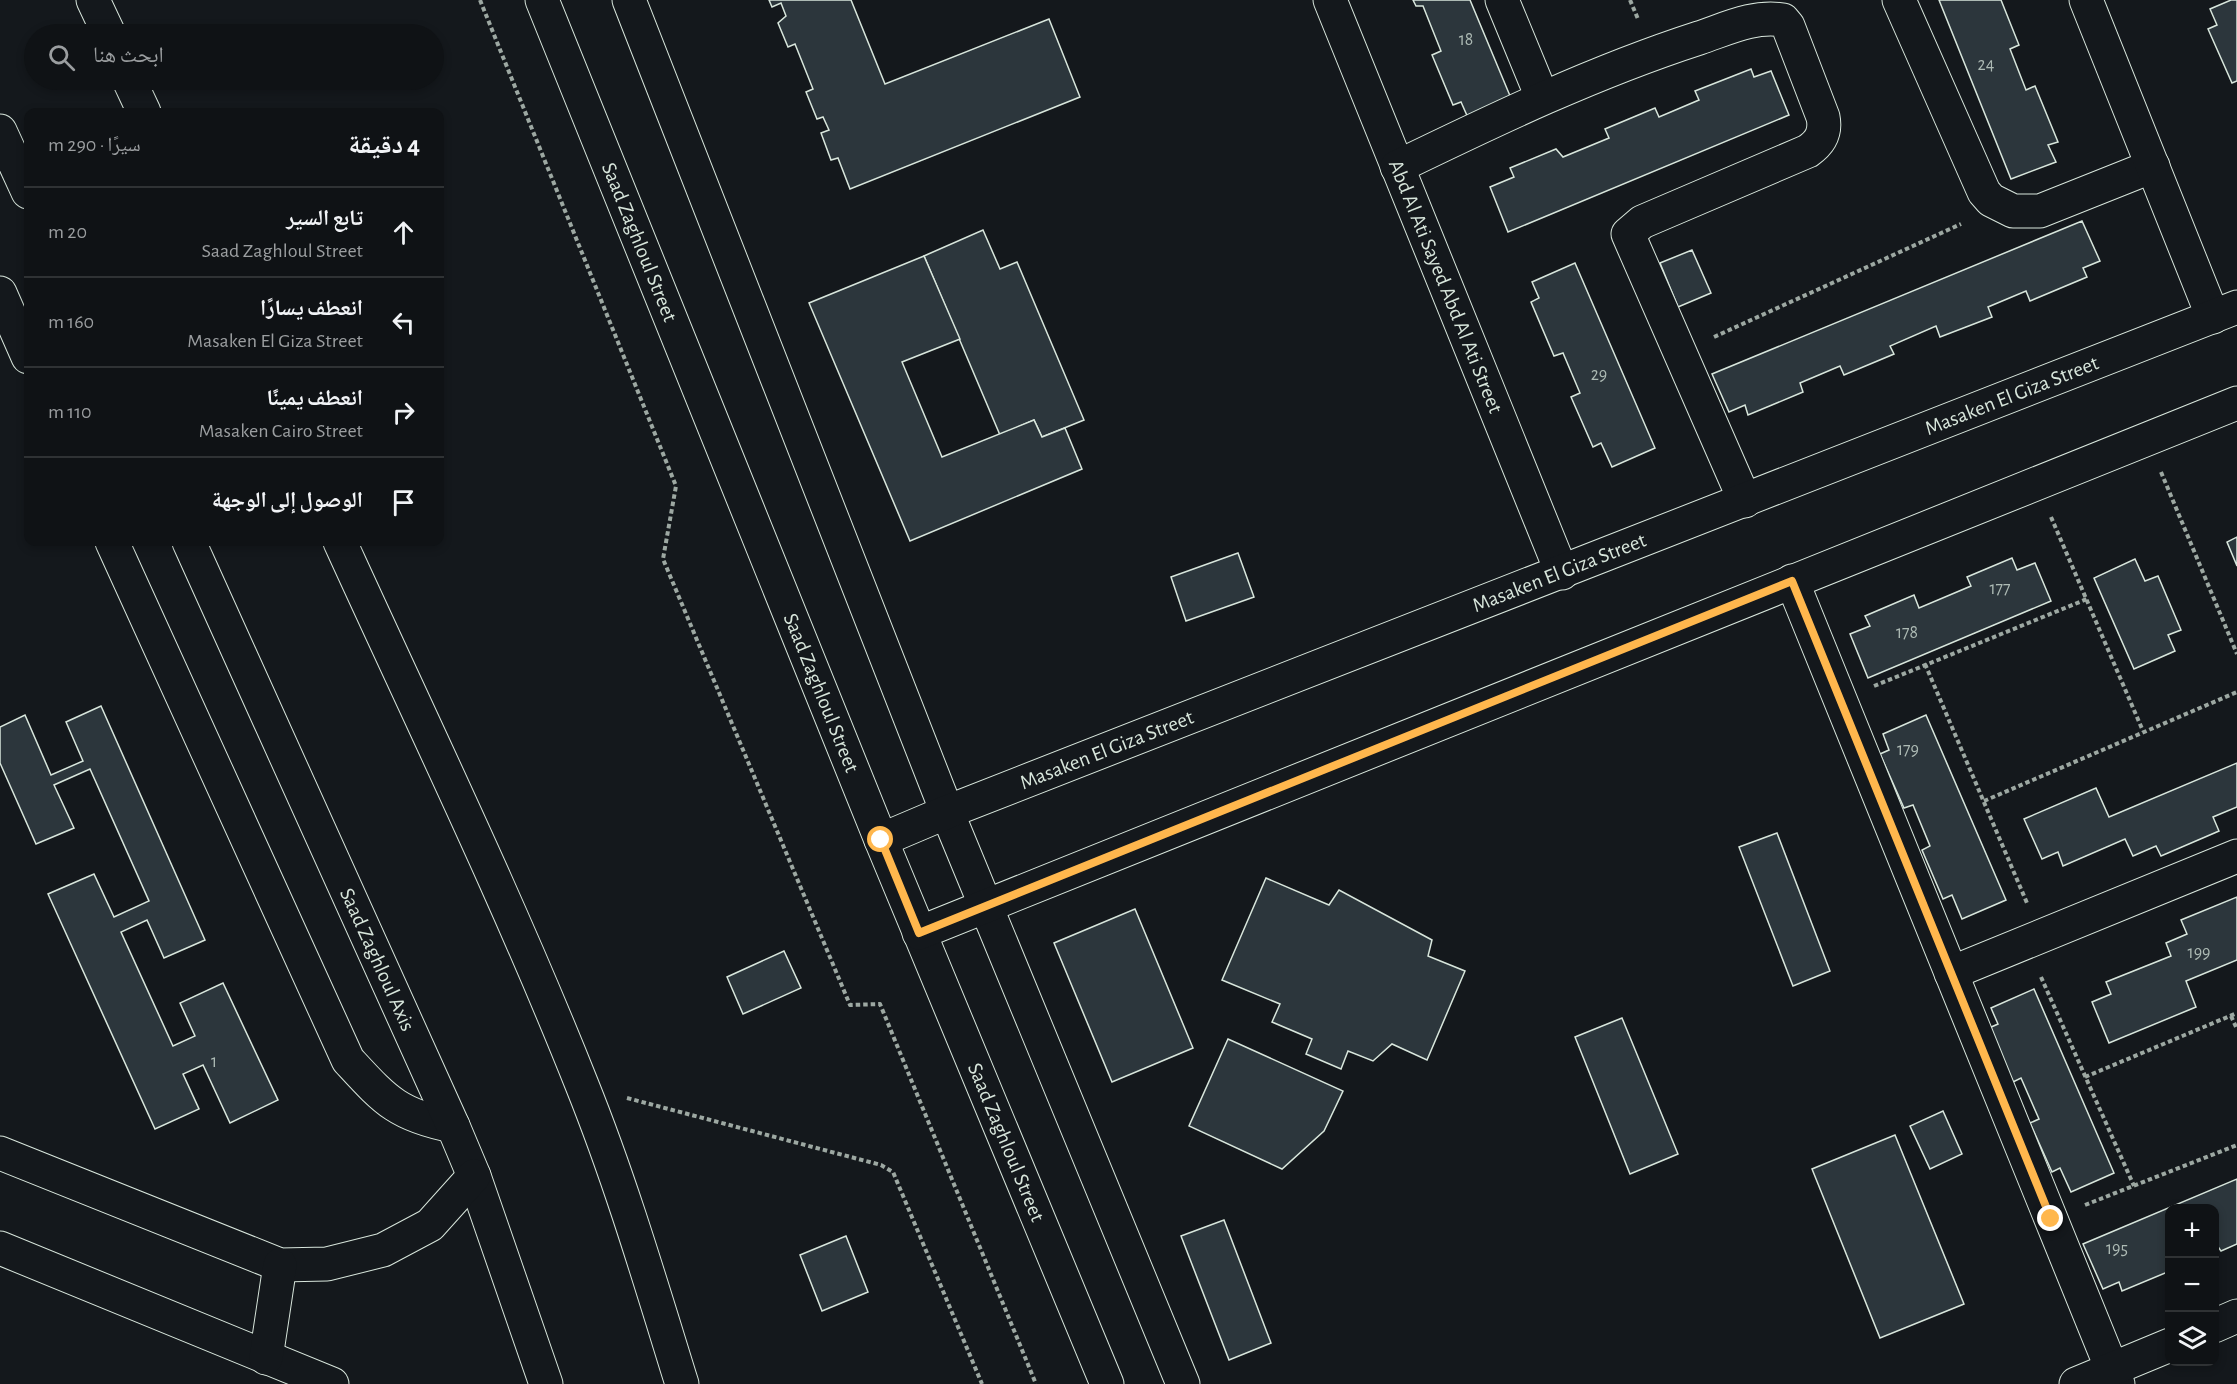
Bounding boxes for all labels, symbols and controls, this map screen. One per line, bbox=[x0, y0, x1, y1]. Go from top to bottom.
search box bbox=[24, 24, 444, 90]
house number: 18 bbox=[1459, 31, 1473, 49]
icon: search bbox=[45, 41, 78, 74]
text: ابحث هنا bbox=[93, 44, 164, 66]
house number: 24 bbox=[1978, 56, 1995, 74]
text: 4 دقيقة bbox=[348, 132, 420, 158]
text: سيرًا · 290 m bbox=[48, 135, 141, 155]
street label: Abd Al Ati Sayed Abd Al Ati Street bbox=[1385, 157, 1507, 416]
street label: Saad Zaghloul Street bbox=[598, 159, 681, 325]
text: تابع السير bbox=[286, 207, 363, 229]
icon: ahead bbox=[387, 216, 420, 249]
text: 20 m bbox=[48, 222, 87, 242]
text: Saad Zaghloul Street bbox=[202, 241, 363, 261]
text: انعطف يسارًا bbox=[260, 297, 363, 319]
icon: left bbox=[387, 306, 420, 339]
text: 160 m bbox=[48, 312, 94, 332]
text: Masaken El Giza Street bbox=[187, 331, 363, 351]
street label: Masaken El Giza Street bbox=[1922, 352, 2102, 439]
house number: 29 bbox=[1591, 366, 1607, 384]
text: انعطف يمينًا bbox=[266, 387, 363, 409]
icon: right bbox=[387, 396, 420, 429]
text: 110 m bbox=[48, 402, 92, 422]
text: Masaken Cairo Street bbox=[199, 421, 363, 441]
icon: arrive bbox=[387, 486, 420, 519]
text: الوصول إلى الوجهة bbox=[212, 489, 363, 511]
street label: Masaken El Giza Street bbox=[1469, 529, 1649, 616]
house number: 177 bbox=[1989, 580, 2011, 598]
street label: Saad Zaghloul Street bbox=[780, 610, 863, 776]
house number: 178 bbox=[1896, 624, 1918, 642]
street label: Masaken El Giza Street bbox=[1017, 706, 1197, 793]
house number: 179 bbox=[1897, 741, 1919, 759]
route start bbox=[867, 826, 893, 852]
street label: Saad Zaghloul Axis bbox=[336, 885, 419, 1034]
house number: 199 bbox=[2187, 944, 2211, 962]
house number: 1 bbox=[211, 1053, 217, 1071]
street label: Saad Zaghloul Street bbox=[964, 1060, 1049, 1225]
map controls bbox=[2165, 1204, 2219, 1366]
button: + bbox=[2165, 1204, 2219, 1258]
route end bbox=[2037, 1205, 2063, 1231]
house number: 195 bbox=[2106, 1240, 2128, 1258]
button: − bbox=[2165, 1258, 2219, 1312]
button: layers bbox=[2165, 1312, 2219, 1366]

